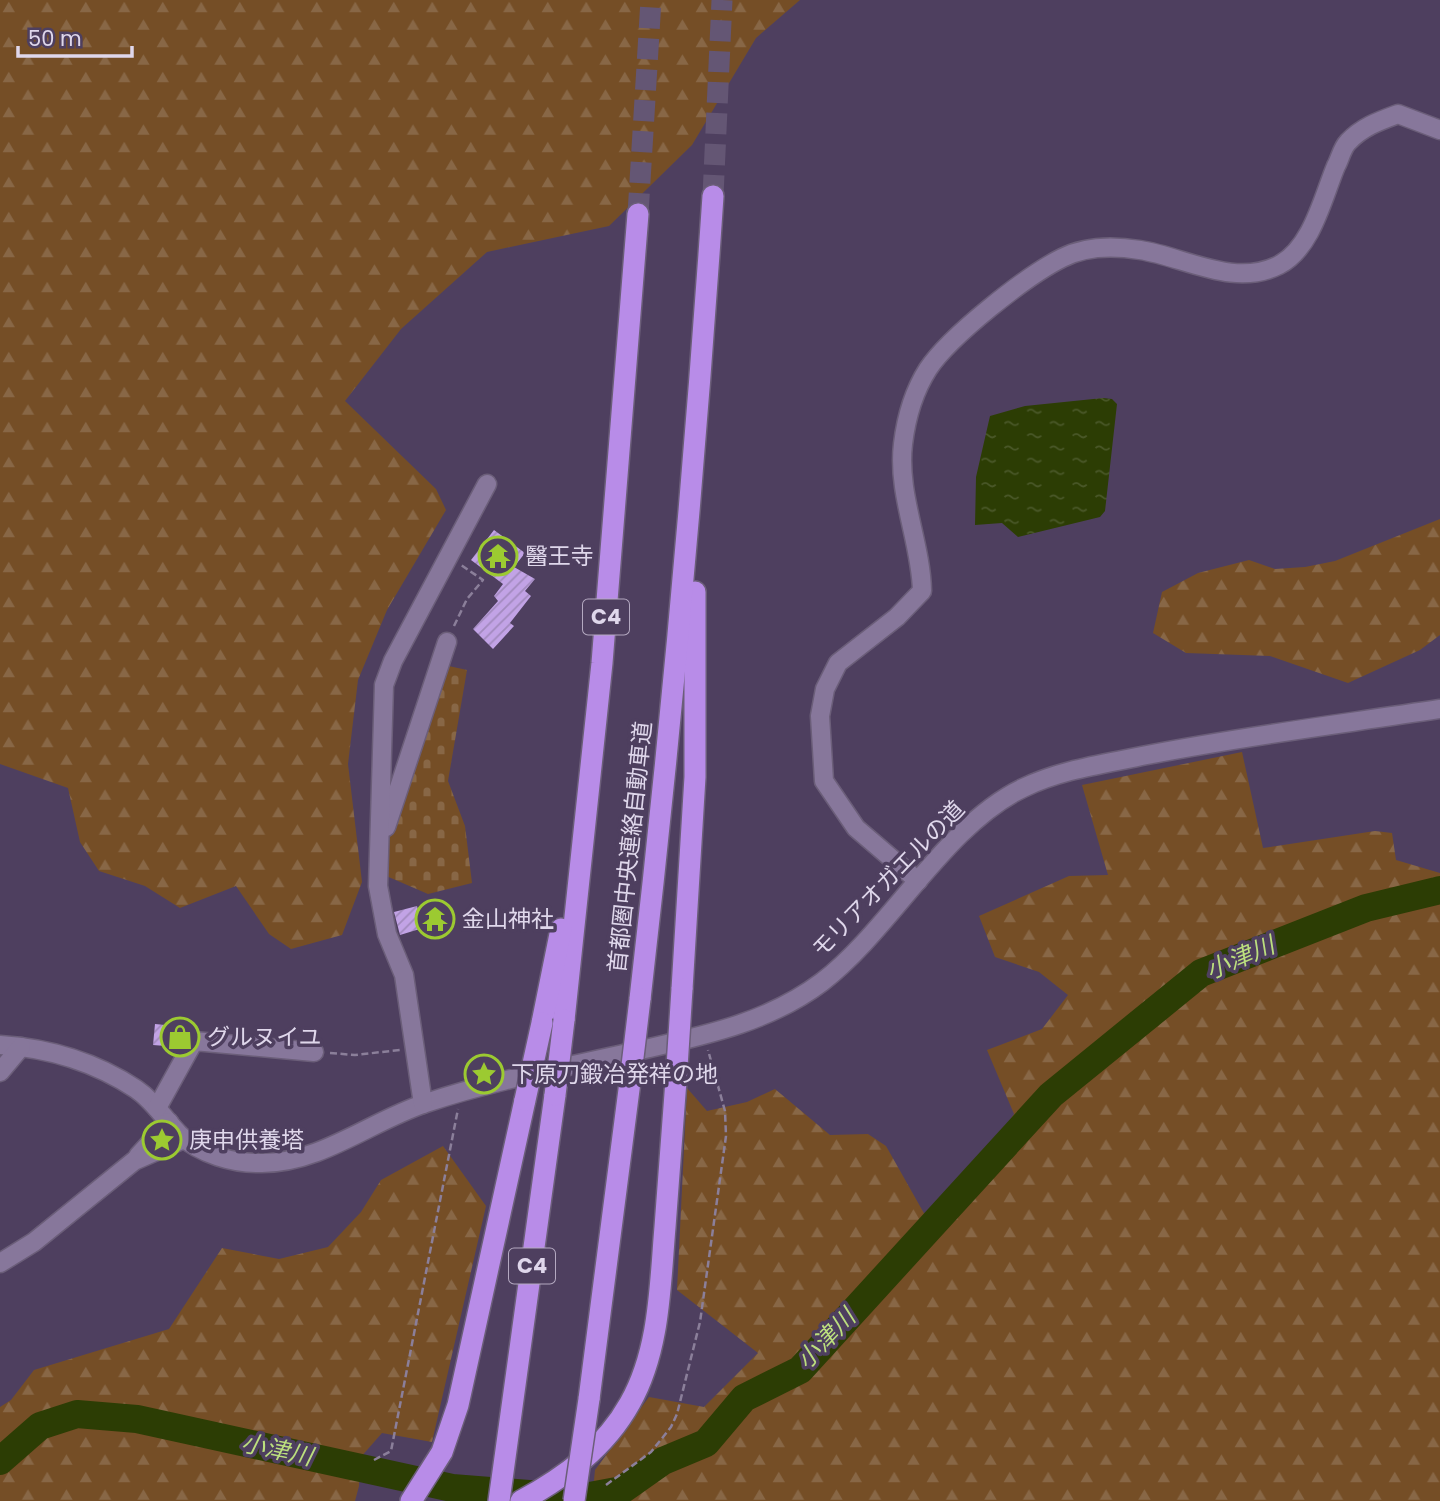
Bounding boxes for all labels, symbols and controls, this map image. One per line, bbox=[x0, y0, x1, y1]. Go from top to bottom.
scale bar bbox=[18, 14, 131, 58]
text: 50 m bbox=[28, 24, 82, 53]
temple icon: 醫王寺 bbox=[477, 535, 519, 577]
place label: 醫王寺 bbox=[525, 540, 594, 572]
road number: C4 bbox=[583, 600, 629, 634]
street label: 首都圏中央連絡自動車道 bbox=[601, 720, 659, 974]
street label: モリアオガエルの道 bbox=[805, 793, 971, 965]
temple icon: 金山神社 bbox=[414, 898, 456, 940]
place label: 金山神社 bbox=[462, 903, 554, 935]
water label: 小津川 bbox=[1200, 927, 1282, 987]
shop icon: グルヌイユ bbox=[159, 1016, 201, 1058]
place label: グルヌイユ bbox=[207, 1021, 322, 1053]
place icon: 下原刀鍛冶発祥の地 bbox=[463, 1053, 505, 1095]
place label: 下原刀鍛冶発祥の地 bbox=[511, 1058, 718, 1090]
place icon: 庚申供養塔 bbox=[141, 1119, 183, 1161]
place label: 庚申供養塔 bbox=[189, 1124, 304, 1156]
road number: C4 bbox=[509, 1248, 555, 1284]
water label: 小津川 bbox=[789, 1299, 865, 1376]
water label: 小津川 bbox=[238, 1426, 319, 1474]

